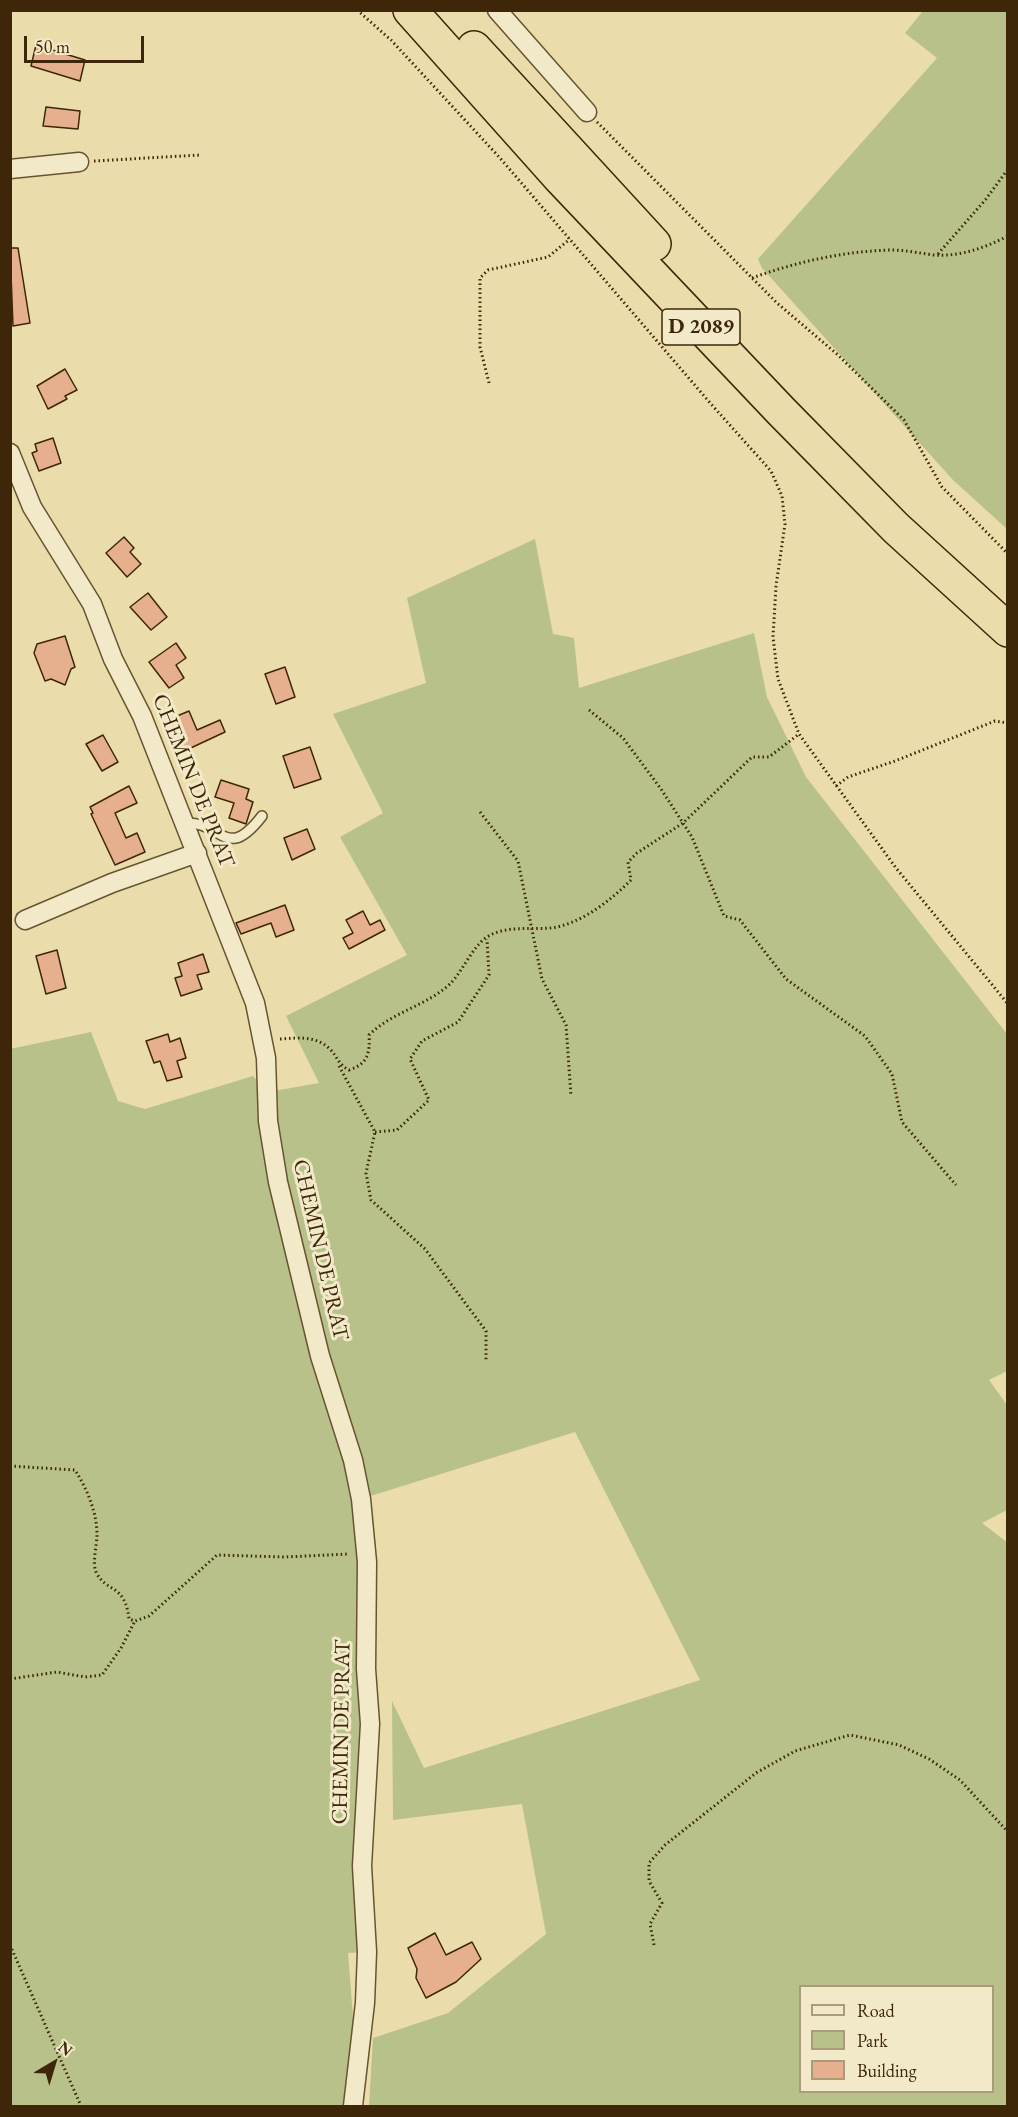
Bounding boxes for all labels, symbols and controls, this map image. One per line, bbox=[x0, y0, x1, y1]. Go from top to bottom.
scale bar bbox=[27, 24, 147, 62]
text: 50 m bbox=[35, 35, 70, 58]
road number: D 2089 bbox=[662, 309, 740, 345]
street label: CHEMIN DE PRAT bbox=[146, 690, 240, 872]
street label: CHEMIN DE PRAT bbox=[286, 1157, 354, 1343]
street label: CHEMIN DE PRAT bbox=[327, 1639, 357, 1825]
legend bbox=[799, 1985, 994, 2093]
text: Road bbox=[857, 1999, 895, 2022]
text: Park bbox=[857, 2029, 888, 2052]
north arrow bbox=[24, 2033, 84, 2093]
text: N bbox=[54, 2036, 77, 2061]
text: Building bbox=[857, 2059, 917, 2082]

